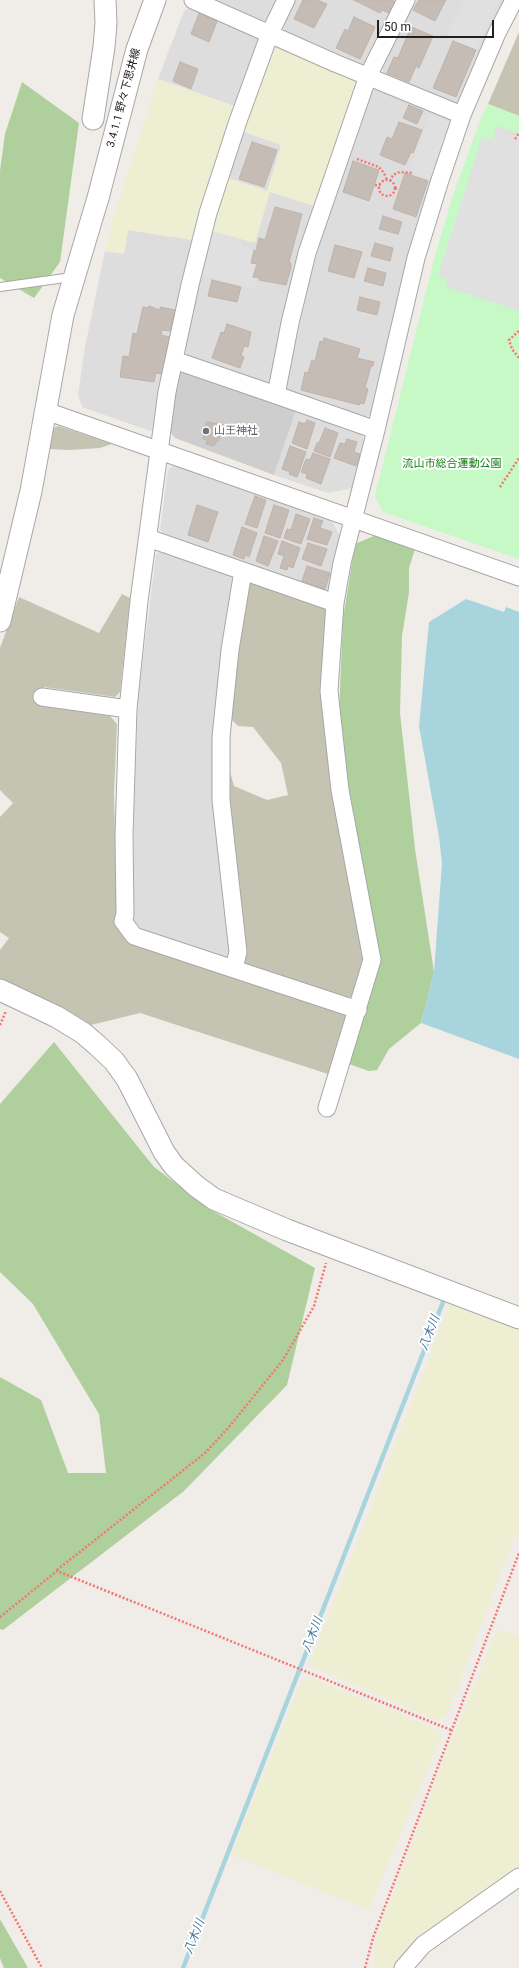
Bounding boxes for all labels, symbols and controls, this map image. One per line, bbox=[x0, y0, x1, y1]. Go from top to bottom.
scale bar bbox=[379, 12, 496, 38]
text: 50 m bbox=[384, 20, 411, 34]
street label: 3.4.1.1 野々下思井線 bbox=[104, 47, 144, 149]
place label: 山王神社 bbox=[214, 424, 258, 438]
marker: 山王神社 bbox=[201, 426, 211, 436]
park label: 流山市総合運動公園 bbox=[403, 457, 501, 471]
water label: 八木川 bbox=[417, 1314, 443, 1352]
water label: 八木川 bbox=[300, 1616, 326, 1654]
water label: 八木川 bbox=[182, 1918, 208, 1956]

